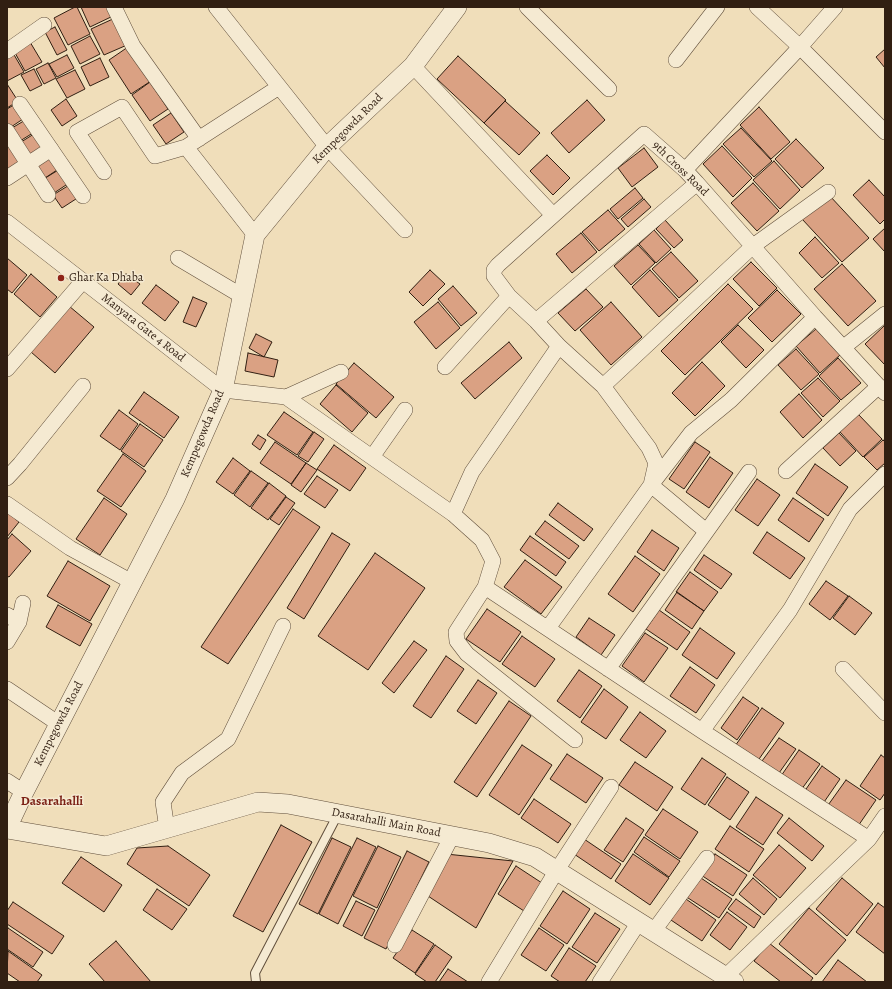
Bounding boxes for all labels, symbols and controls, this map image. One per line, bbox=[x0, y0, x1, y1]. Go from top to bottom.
street label: Kempegowda Road bbox=[310, 91, 386, 167]
street label: 9th Cross Road bbox=[649, 138, 711, 200]
place label: Ghar Ka Dhaba bbox=[69, 271, 143, 285]
marker: Ghar Ka Dhaba bbox=[56, 273, 66, 283]
street label: Manyata Gate 4 Road bbox=[98, 291, 188, 365]
street label: Kempegowda Road bbox=[178, 388, 228, 480]
street label: Kempegowda Road bbox=[31, 679, 87, 769]
district label: Dasarahalli bbox=[21, 794, 83, 810]
street label: Dasarahalli Main Road bbox=[330, 805, 442, 841]

